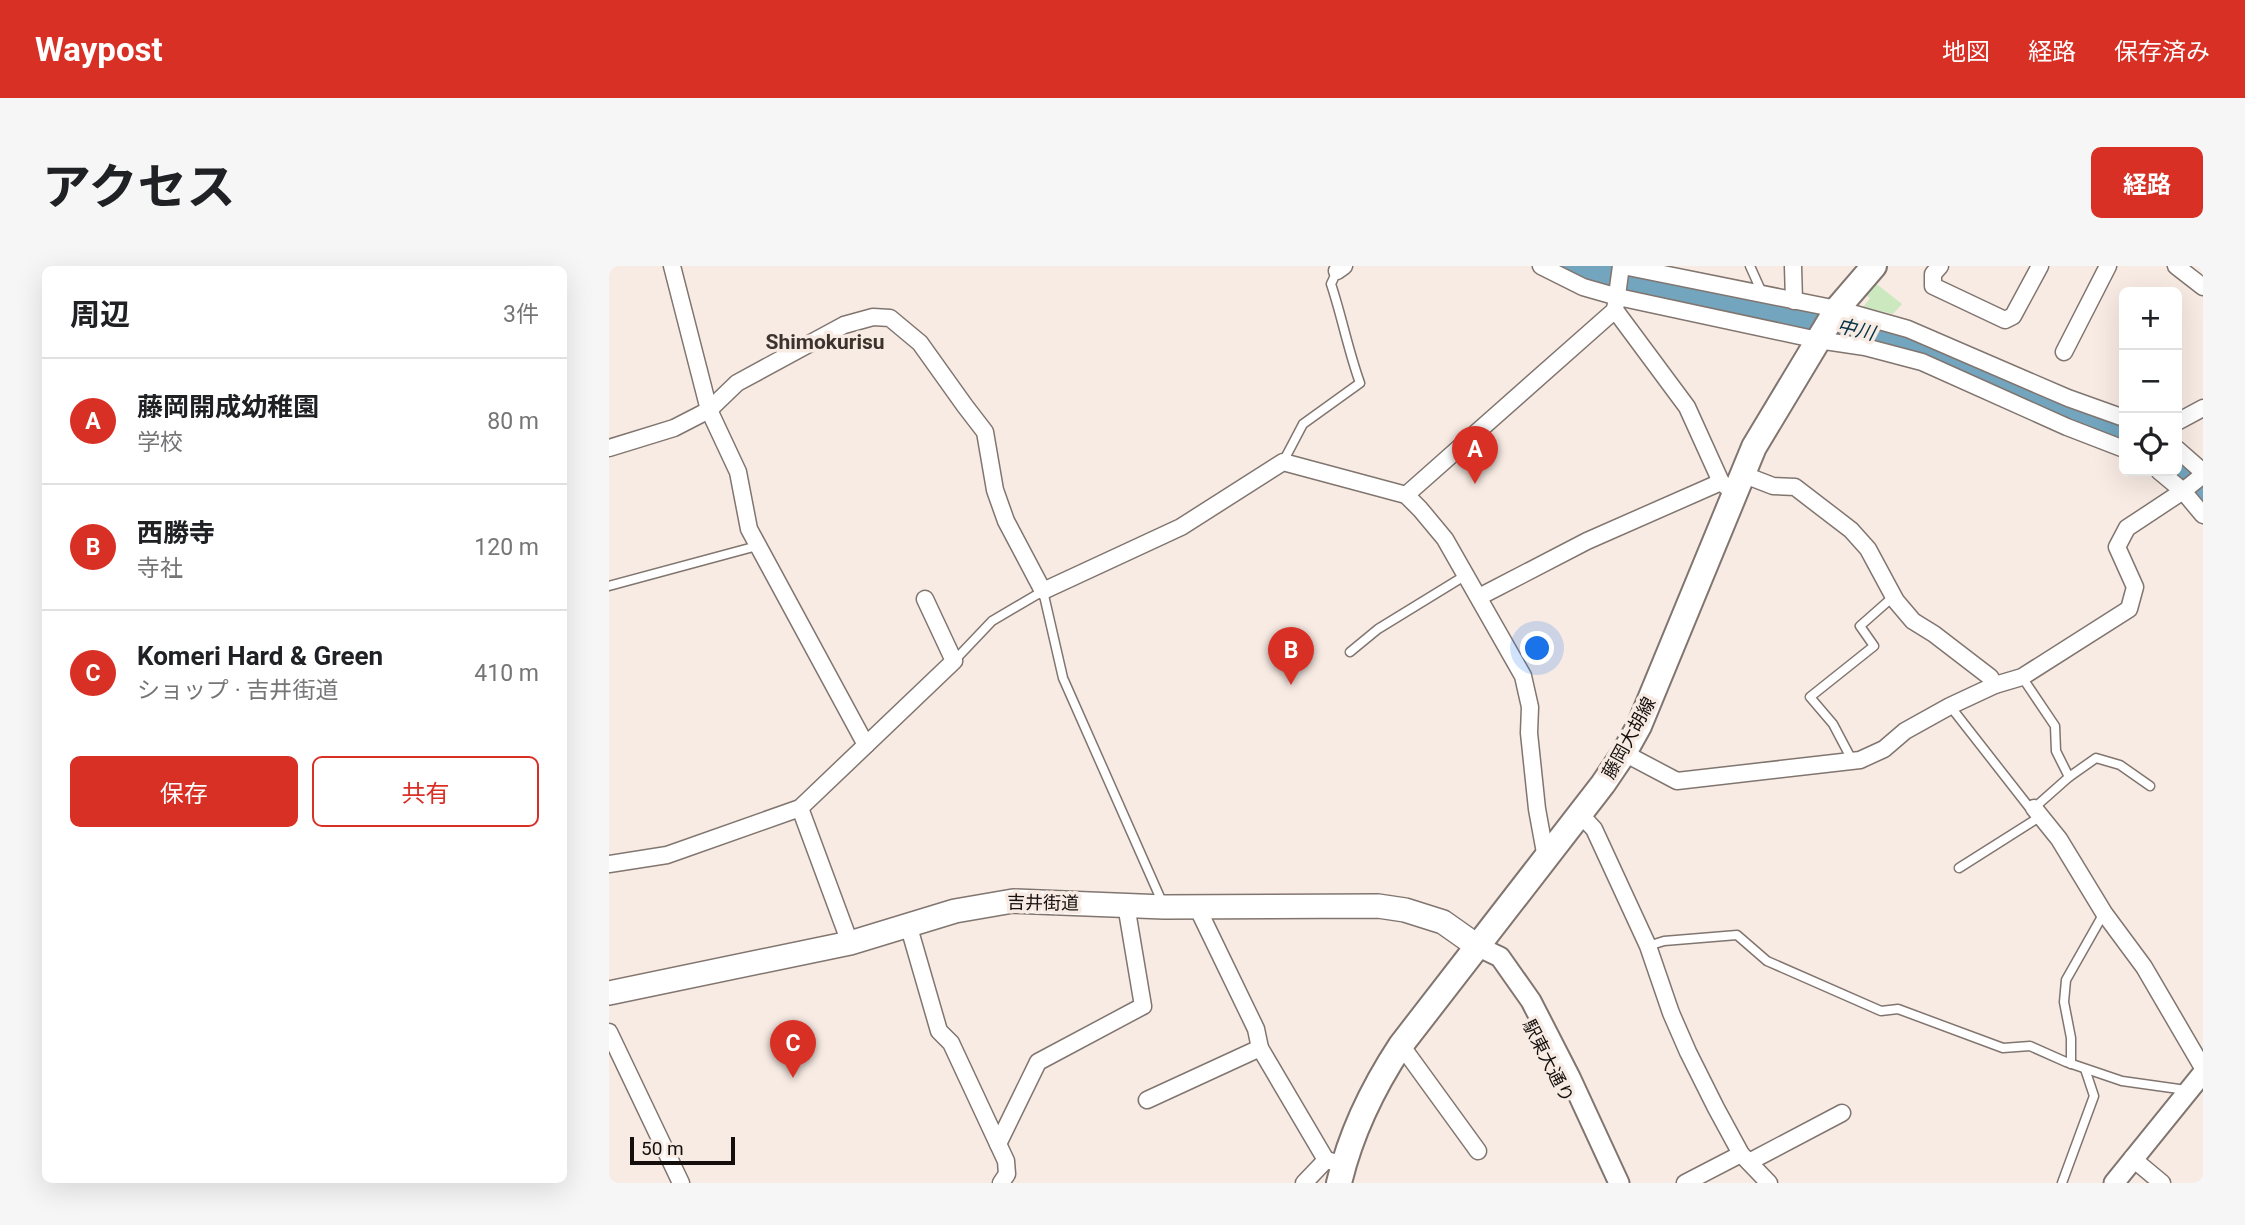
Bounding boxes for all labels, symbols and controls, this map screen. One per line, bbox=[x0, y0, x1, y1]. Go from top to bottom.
text: Waypost bbox=[35, 30, 163, 69]
text: 地図 bbox=[1942, 38, 1990, 66]
text: 経路 bbox=[2028, 38, 2076, 66]
text: 保存済み bbox=[2114, 38, 2210, 66]
button: 経路 bbox=[2091, 147, 2203, 218]
text: アクセス bbox=[42, 159, 236, 216]
map controls bbox=[2119, 287, 2182, 476]
button: + bbox=[2119, 287, 2182, 350]
text: 周辺 bbox=[70, 297, 130, 332]
text: 3件 bbox=[503, 301, 539, 328]
water label: 中川 bbox=[1835, 314, 1879, 345]
district label: Shimokurisu bbox=[765, 330, 885, 354]
button: − bbox=[2119, 350, 2182, 413]
text: 藤岡開成幼稚園 bbox=[137, 392, 319, 422]
text: A bbox=[85, 408, 101, 435]
text: 80 m bbox=[487, 408, 539, 435]
button: locate bbox=[2119, 413, 2182, 476]
pin: A bbox=[1452, 426, 1498, 484]
text: 学校 bbox=[137, 429, 183, 456]
text: 西勝寺 bbox=[137, 518, 215, 548]
text: B bbox=[86, 534, 100, 561]
text: 120 m bbox=[474, 534, 539, 561]
text: 寺社 bbox=[137, 555, 183, 582]
pin: B bbox=[1268, 627, 1314, 685]
your location bbox=[1520, 631, 1554, 665]
text: Komeri Hard & Green bbox=[137, 641, 383, 671]
text: C bbox=[85, 660, 101, 687]
text: 410 m bbox=[474, 660, 539, 687]
text: ショップ · 吉井街道 bbox=[137, 677, 338, 704]
street label: 藤岡大胡線 bbox=[1598, 693, 1660, 782]
button: 保存 bbox=[70, 756, 298, 827]
button: 共有 bbox=[312, 756, 539, 827]
street label: 吉井街道 bbox=[1007, 891, 1079, 914]
street label: 駅東大通り bbox=[1519, 1016, 1578, 1106]
pin: C bbox=[770, 1020, 816, 1078]
scale bar bbox=[630, 1134, 735, 1166]
text: 50 m bbox=[641, 1137, 684, 1160]

